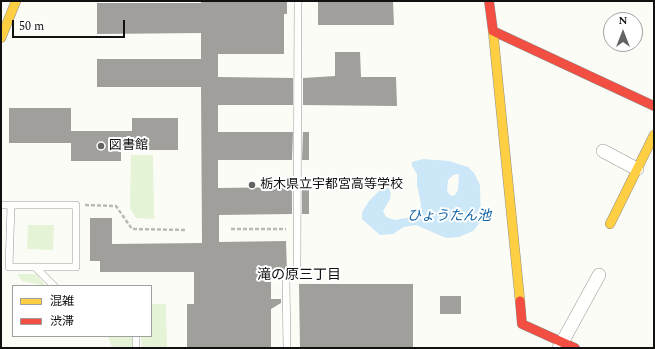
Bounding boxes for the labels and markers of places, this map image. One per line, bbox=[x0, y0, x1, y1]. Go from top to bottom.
place label: 図書館 bbox=[109, 138, 148, 154]
marker: 図書館 bbox=[96, 141, 106, 151]
place label: 栃木県立宇都宮高等学校 bbox=[260, 177, 403, 193]
marker: 栃木県立宇都宮高等学校 bbox=[247, 180, 257, 190]

